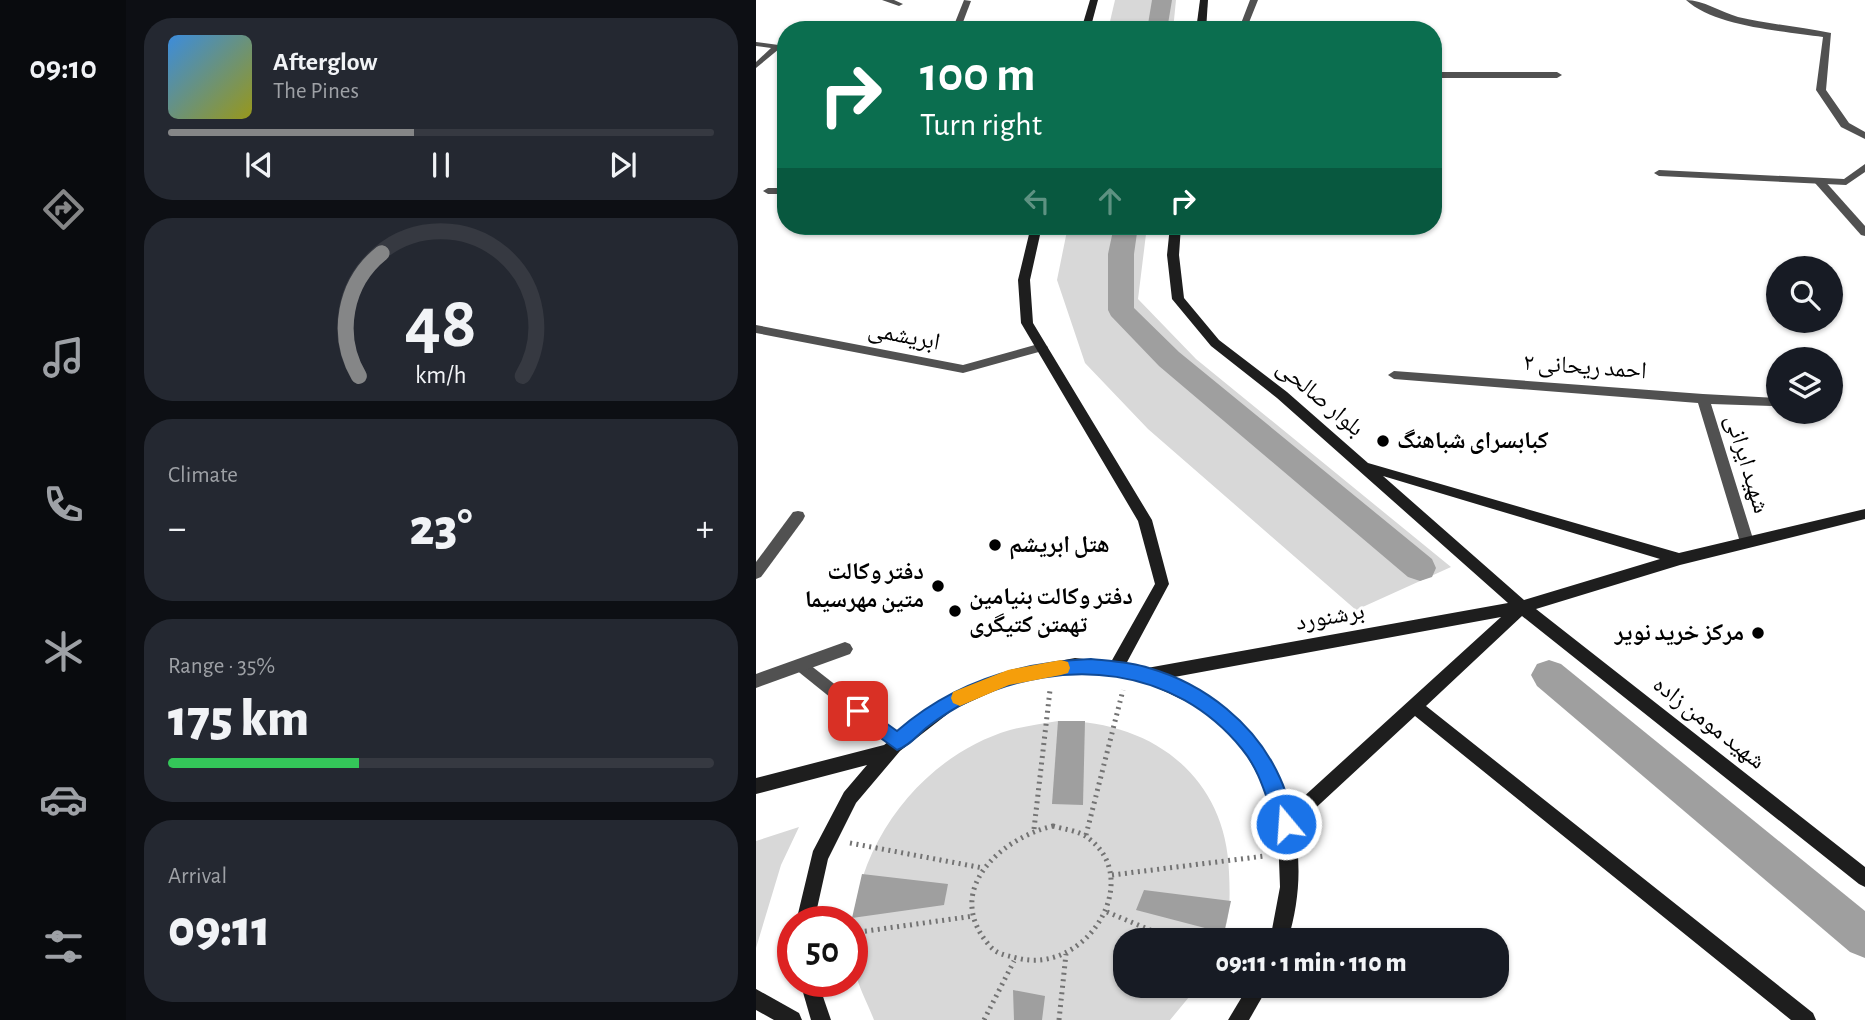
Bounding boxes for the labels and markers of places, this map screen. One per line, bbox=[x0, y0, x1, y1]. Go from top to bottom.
place label: کبابسرای شباهنگ bbox=[1397, 429, 1549, 454]
marker: کبابسرای شباهنگ bbox=[1375, 433, 1391, 449]
place label: هتل ابریشم bbox=[1009, 533, 1110, 560]
marker: هتل ابریشم bbox=[987, 537, 1003, 553]
place label: دفتر وکالت متین مهرسیما bbox=[805, 560, 924, 613]
marker: دفتر وکالت متین مهرسیما bbox=[930, 578, 946, 594]
place label: دفتر وکالت بنیامین تهمتن کتیگری bbox=[969, 585, 1133, 638]
marker: دفتر وکالت بنیامین تهمتن کتیگری bbox=[947, 603, 963, 619]
place label: مرکز خرید نویر bbox=[1614, 621, 1744, 646]
marker: مرکز خرید نویر bbox=[1750, 625, 1766, 641]
pin bbox=[828, 681, 888, 741]

